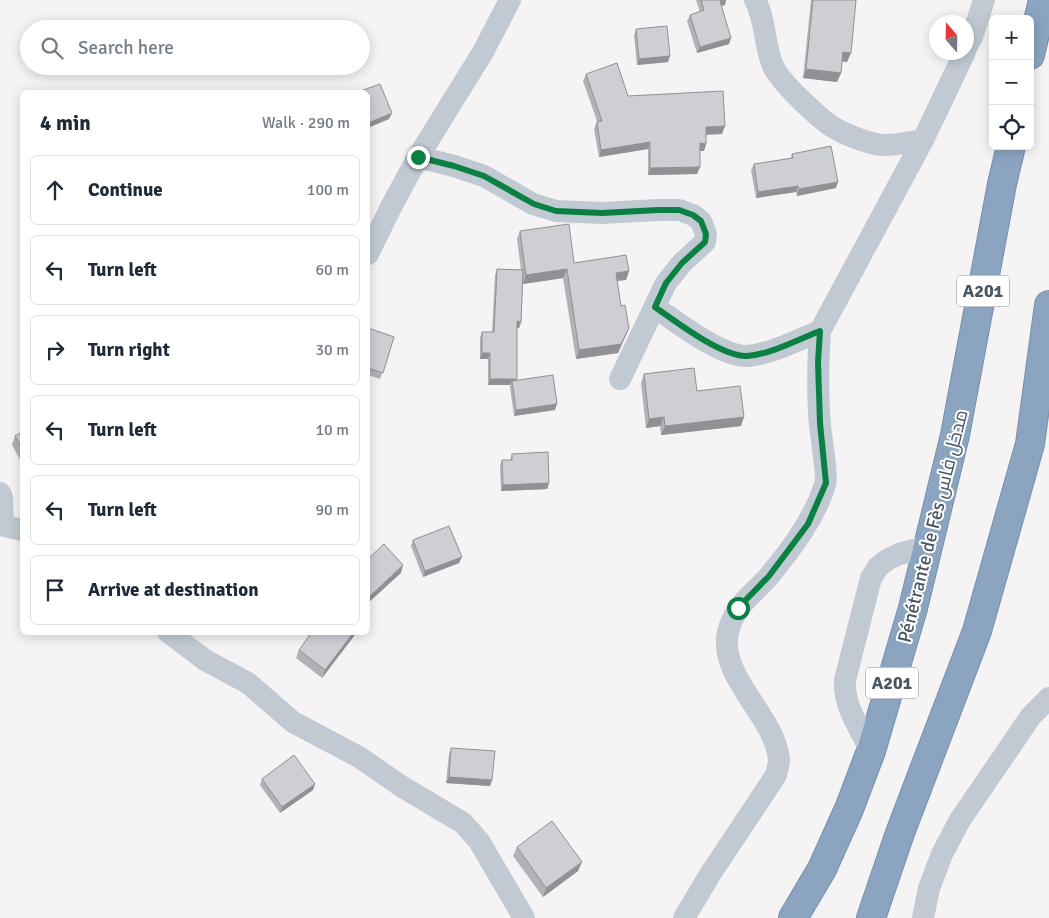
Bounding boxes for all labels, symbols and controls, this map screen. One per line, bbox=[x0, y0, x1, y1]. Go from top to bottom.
north arrow bbox=[929, 15, 974, 60]
map controls bbox=[989, 15, 1034, 150]
button: + bbox=[989, 15, 1034, 60]
search box bbox=[20, 20, 370, 75]
icon: search bbox=[38, 34, 66, 62]
text: Search here bbox=[78, 36, 174, 60]
button: − bbox=[989, 60, 1034, 105]
button: locate bbox=[989, 105, 1034, 150]
text: 4 min bbox=[40, 110, 91, 136]
text: Walk · 290 m bbox=[262, 113, 350, 133]
route end bbox=[407, 146, 430, 169]
icon: ahead bbox=[41, 176, 69, 204]
text: Continue bbox=[88, 178, 163, 202]
text: 100 m bbox=[307, 180, 349, 200]
icon: left bbox=[41, 256, 69, 284]
text: Turn left bbox=[88, 258, 157, 282]
text: 60 m bbox=[315, 260, 349, 280]
road number: A201 bbox=[957, 276, 1009, 306]
icon: right bbox=[41, 336, 69, 364]
text: Turn right bbox=[88, 338, 170, 362]
text: 30 m bbox=[315, 340, 349, 360]
street label: Pénétrante de Fès مدخل فاس bbox=[892, 407, 974, 645]
icon: left bbox=[41, 416, 69, 444]
text: Turn left bbox=[88, 418, 157, 442]
text: 10 m bbox=[315, 420, 349, 440]
icon: left bbox=[41, 496, 69, 524]
text: Turn left bbox=[88, 498, 157, 522]
text: 90 m bbox=[315, 500, 349, 520]
icon: arrive bbox=[41, 576, 69, 604]
text: Arrive at destination bbox=[88, 578, 259, 602]
route start bbox=[727, 597, 750, 620]
road number: A201 bbox=[866, 668, 918, 698]

